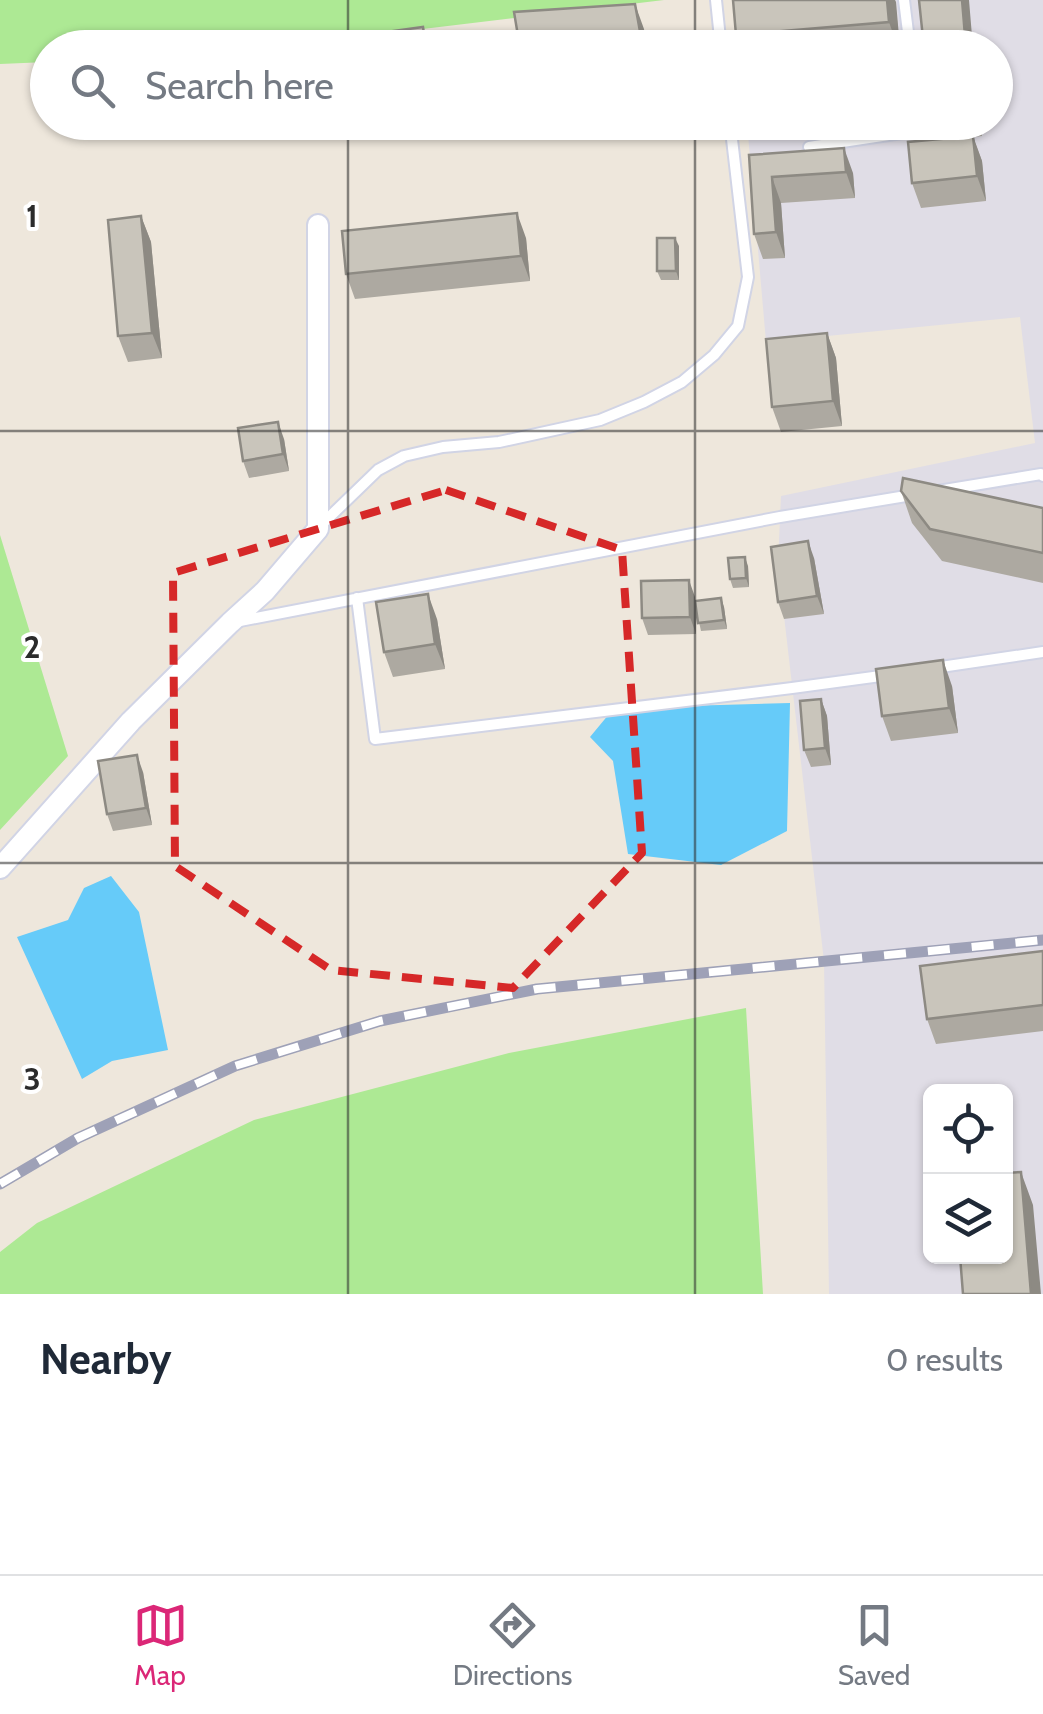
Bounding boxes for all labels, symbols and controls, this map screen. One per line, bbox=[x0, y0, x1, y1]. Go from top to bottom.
search box bbox=[30, 30, 1013, 140]
icon: search bbox=[65, 58, 120, 113]
text: Search here bbox=[145, 62, 334, 109]
text: 1 bbox=[26, 196, 38, 235]
text: 2 bbox=[24, 627, 40, 666]
text: 3 bbox=[23, 1059, 41, 1098]
map controls bbox=[923, 1084, 1013, 1264]
button: locate bbox=[923, 1084, 1013, 1174]
button: layers bbox=[923, 1174, 1013, 1264]
text: Nearby bbox=[40, 1333, 172, 1385]
text: 0 results bbox=[886, 1340, 1003, 1379]
tab: Map bbox=[133, 1598, 188, 1692]
tab: Directions bbox=[453, 1598, 572, 1692]
tab: Saved bbox=[838, 1598, 910, 1692]

